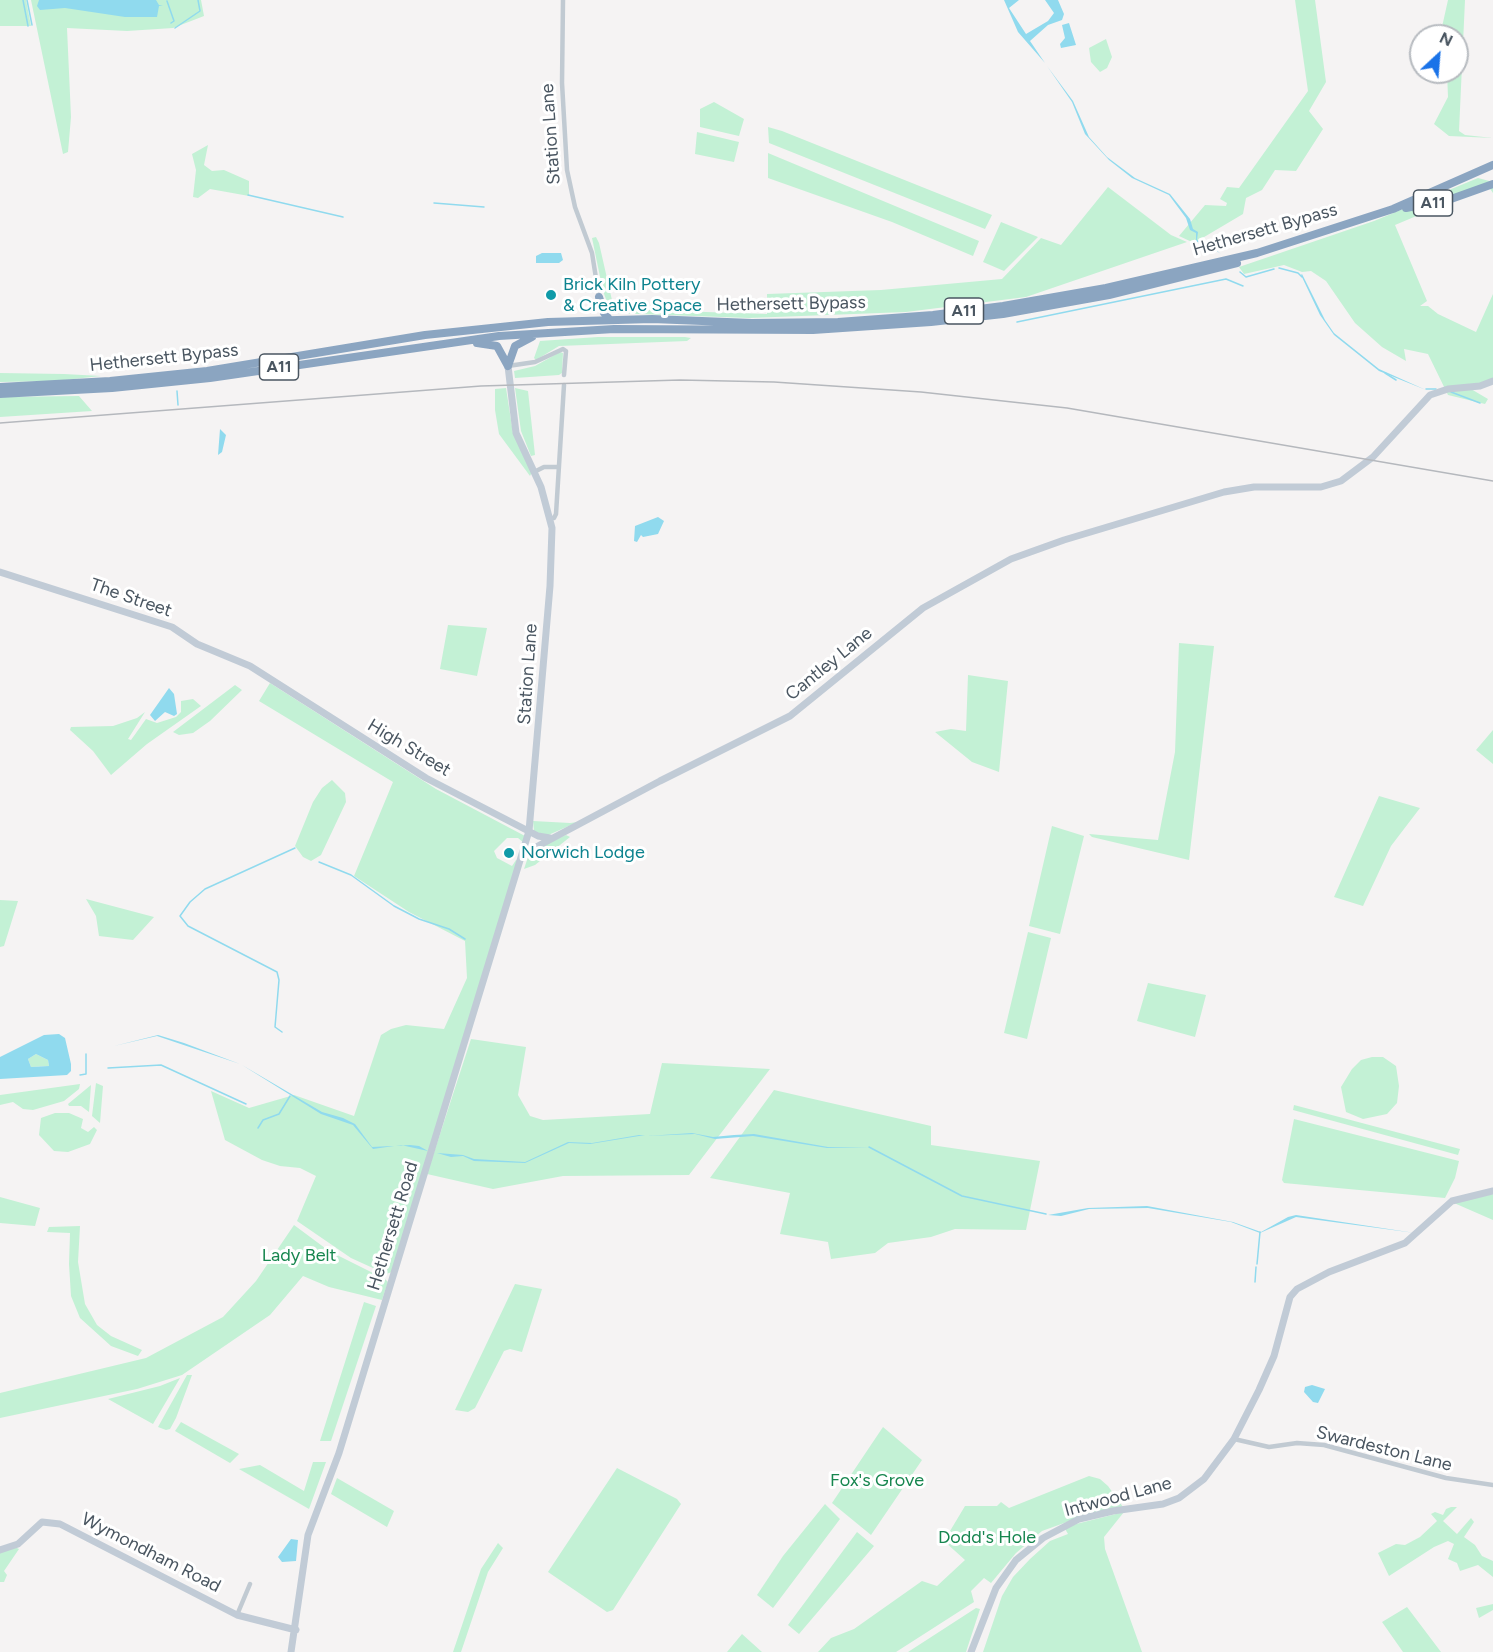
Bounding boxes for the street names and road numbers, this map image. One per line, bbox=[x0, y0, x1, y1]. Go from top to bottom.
street label: Station Lane bbox=[537, 83, 565, 185]
road number: A11 bbox=[1414, 190, 1452, 216]
street label: Hethersett Bypass bbox=[1190, 199, 1340, 261]
street label: Hethersett Bypass bbox=[716, 292, 866, 316]
road number: A11 bbox=[944, 298, 984, 324]
street label: Hethersett Bypass bbox=[89, 339, 239, 377]
road number: A11 bbox=[260, 354, 298, 380]
street label: The Street bbox=[87, 574, 175, 622]
street label: Station Lane bbox=[514, 623, 542, 725]
street label: Cantley Lane bbox=[781, 623, 877, 705]
street label: High Street bbox=[364, 715, 454, 781]
street label: Hethersett Road bbox=[363, 1159, 423, 1293]
street label: Swardeston Lane bbox=[1314, 1422, 1454, 1476]
street label: Intwood Lane bbox=[1062, 1472, 1174, 1522]
street label: Wymondham Road bbox=[78, 1509, 224, 1597]

